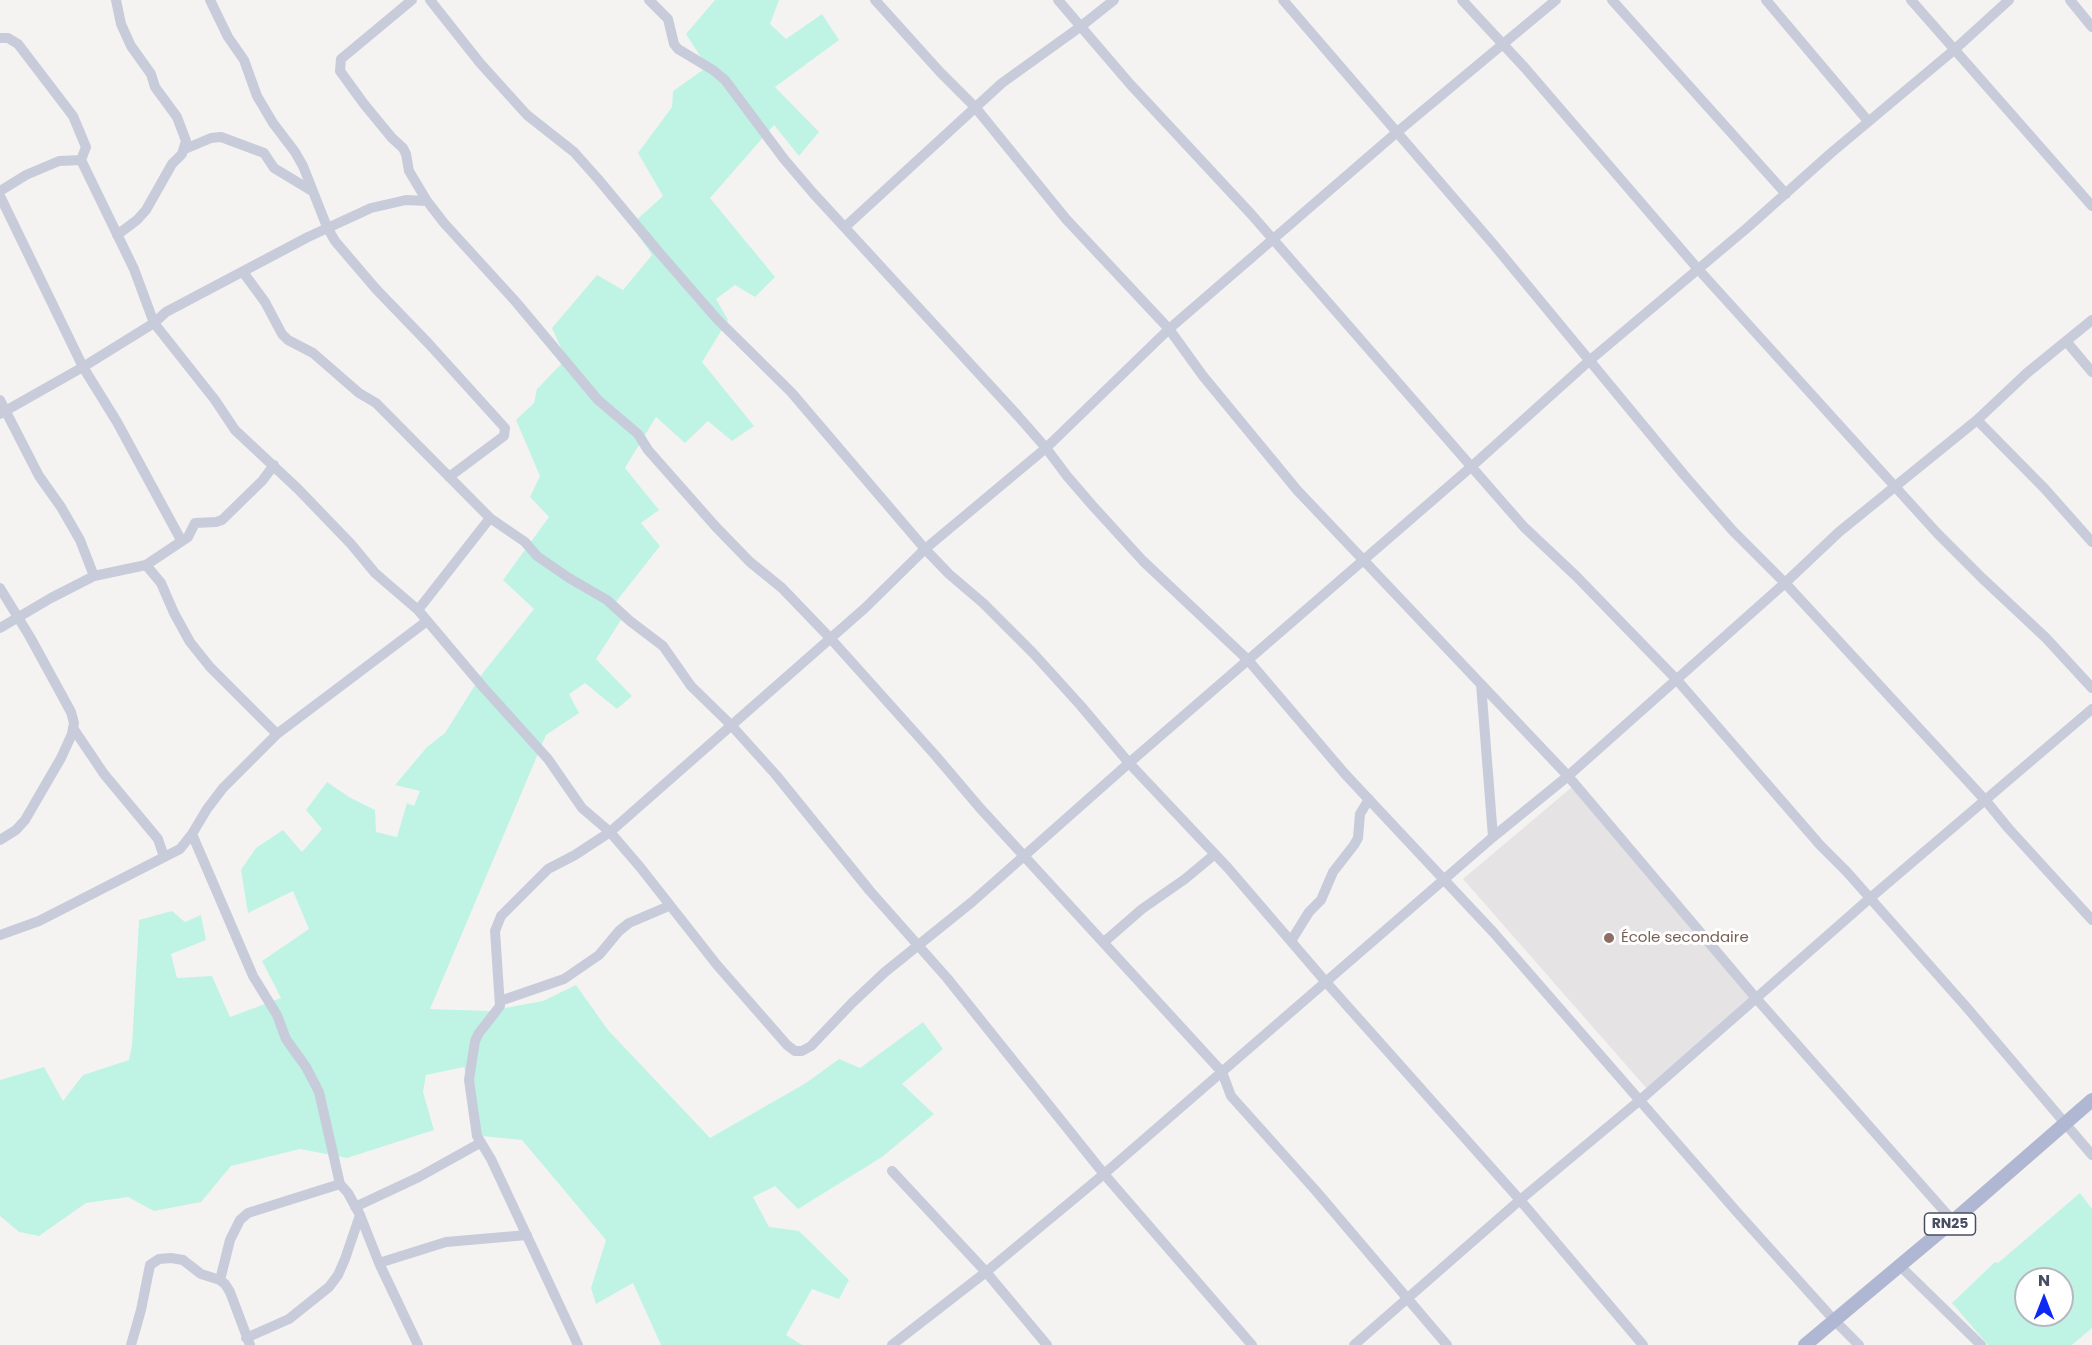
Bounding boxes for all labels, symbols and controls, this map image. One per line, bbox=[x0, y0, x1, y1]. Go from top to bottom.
place label: École secondaire bbox=[1621, 929, 1749, 947]
marker: École secondaire bbox=[1602, 931, 1616, 945]
road number: RN25 bbox=[1924, 1213, 1976, 1235]
north arrow bbox=[2014, 1267, 2074, 1327]
text: N bbox=[2038, 1269, 2050, 1292]

